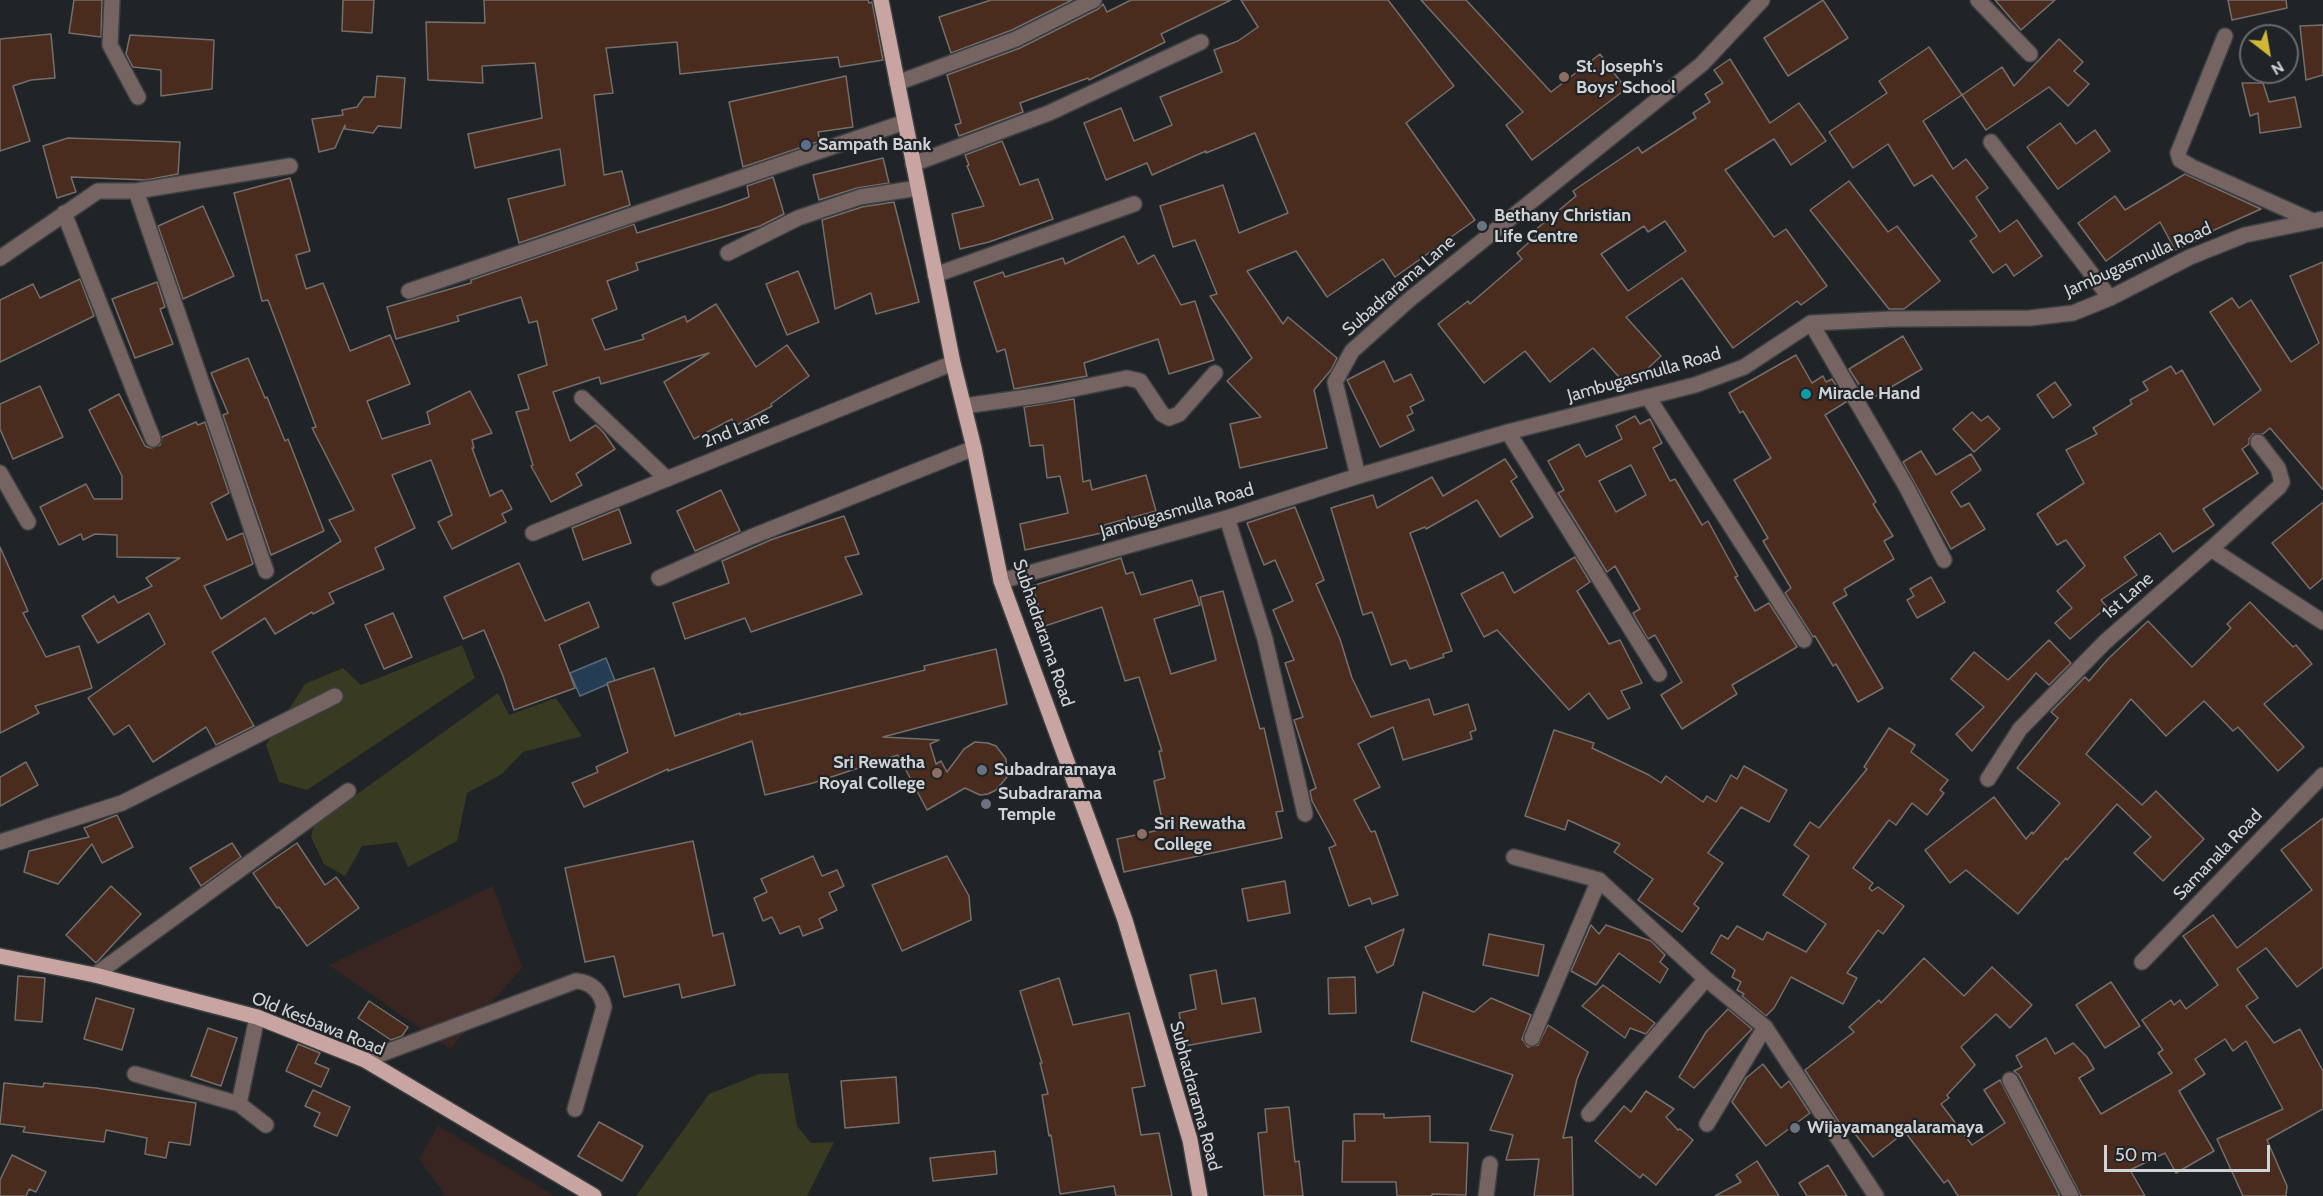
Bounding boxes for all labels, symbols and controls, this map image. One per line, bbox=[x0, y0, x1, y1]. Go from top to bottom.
north arrow bbox=[2239, 24, 2299, 84]
place label: St. Joseph's Boys' School bbox=[1576, 56, 1676, 98]
text: N bbox=[2268, 57, 2287, 79]
marker: St. Joseph's Boys' School bbox=[1557, 70, 1571, 84]
place label: Sampath Bank bbox=[818, 134, 931, 156]
marker: Sampath Bank bbox=[799, 138, 813, 152]
place label: Bethany Christian Life Centre bbox=[1494, 205, 1631, 248]
street label: Jambugasmulla Road bbox=[2061, 218, 2215, 302]
marker: Bethany Christian Life Centre bbox=[1475, 219, 1489, 233]
street label: Subadrarama Lane bbox=[1338, 231, 1460, 341]
street label: Jambugasmulla Road bbox=[1565, 343, 1723, 407]
place label: Miracle Hand bbox=[1818, 383, 1920, 405]
marker: Miracle Hand bbox=[1799, 387, 1813, 401]
street label: 2nd Lane bbox=[699, 407, 773, 453]
street label: Jambugasmulla Road bbox=[1098, 479, 1256, 543]
street label: Subhadrarama Road bbox=[1008, 557, 1078, 709]
street label: 1st Lane bbox=[2098, 568, 2158, 624]
place label: Sri Rewatha Royal College bbox=[819, 752, 925, 795]
place label: Subadraramaya bbox=[994, 759, 1116, 781]
marker: Subadraramaya bbox=[975, 763, 989, 777]
marker: Sri Rewatha Royal College bbox=[930, 766, 944, 780]
place label: Subadrarama Temple bbox=[998, 783, 1102, 826]
marker: Subadrarama Temple bbox=[979, 797, 993, 811]
street label: Samanala Road bbox=[2169, 805, 2267, 905]
place label: Sri Rewatha College bbox=[1154, 813, 1246, 856]
marker: Sri Rewatha College bbox=[1135, 827, 1149, 841]
street label: Old Kesbawa Road bbox=[248, 988, 388, 1060]
street label: Subhadrarama Road bbox=[1165, 1019, 1225, 1173]
place label: Wijayamangalaramaya bbox=[1807, 1117, 1984, 1139]
marker: Wijayamangalaramaya bbox=[1788, 1121, 1802, 1135]
scale bar bbox=[2107, 1133, 2274, 1171]
text: 50 m bbox=[2115, 1144, 2157, 1166]

